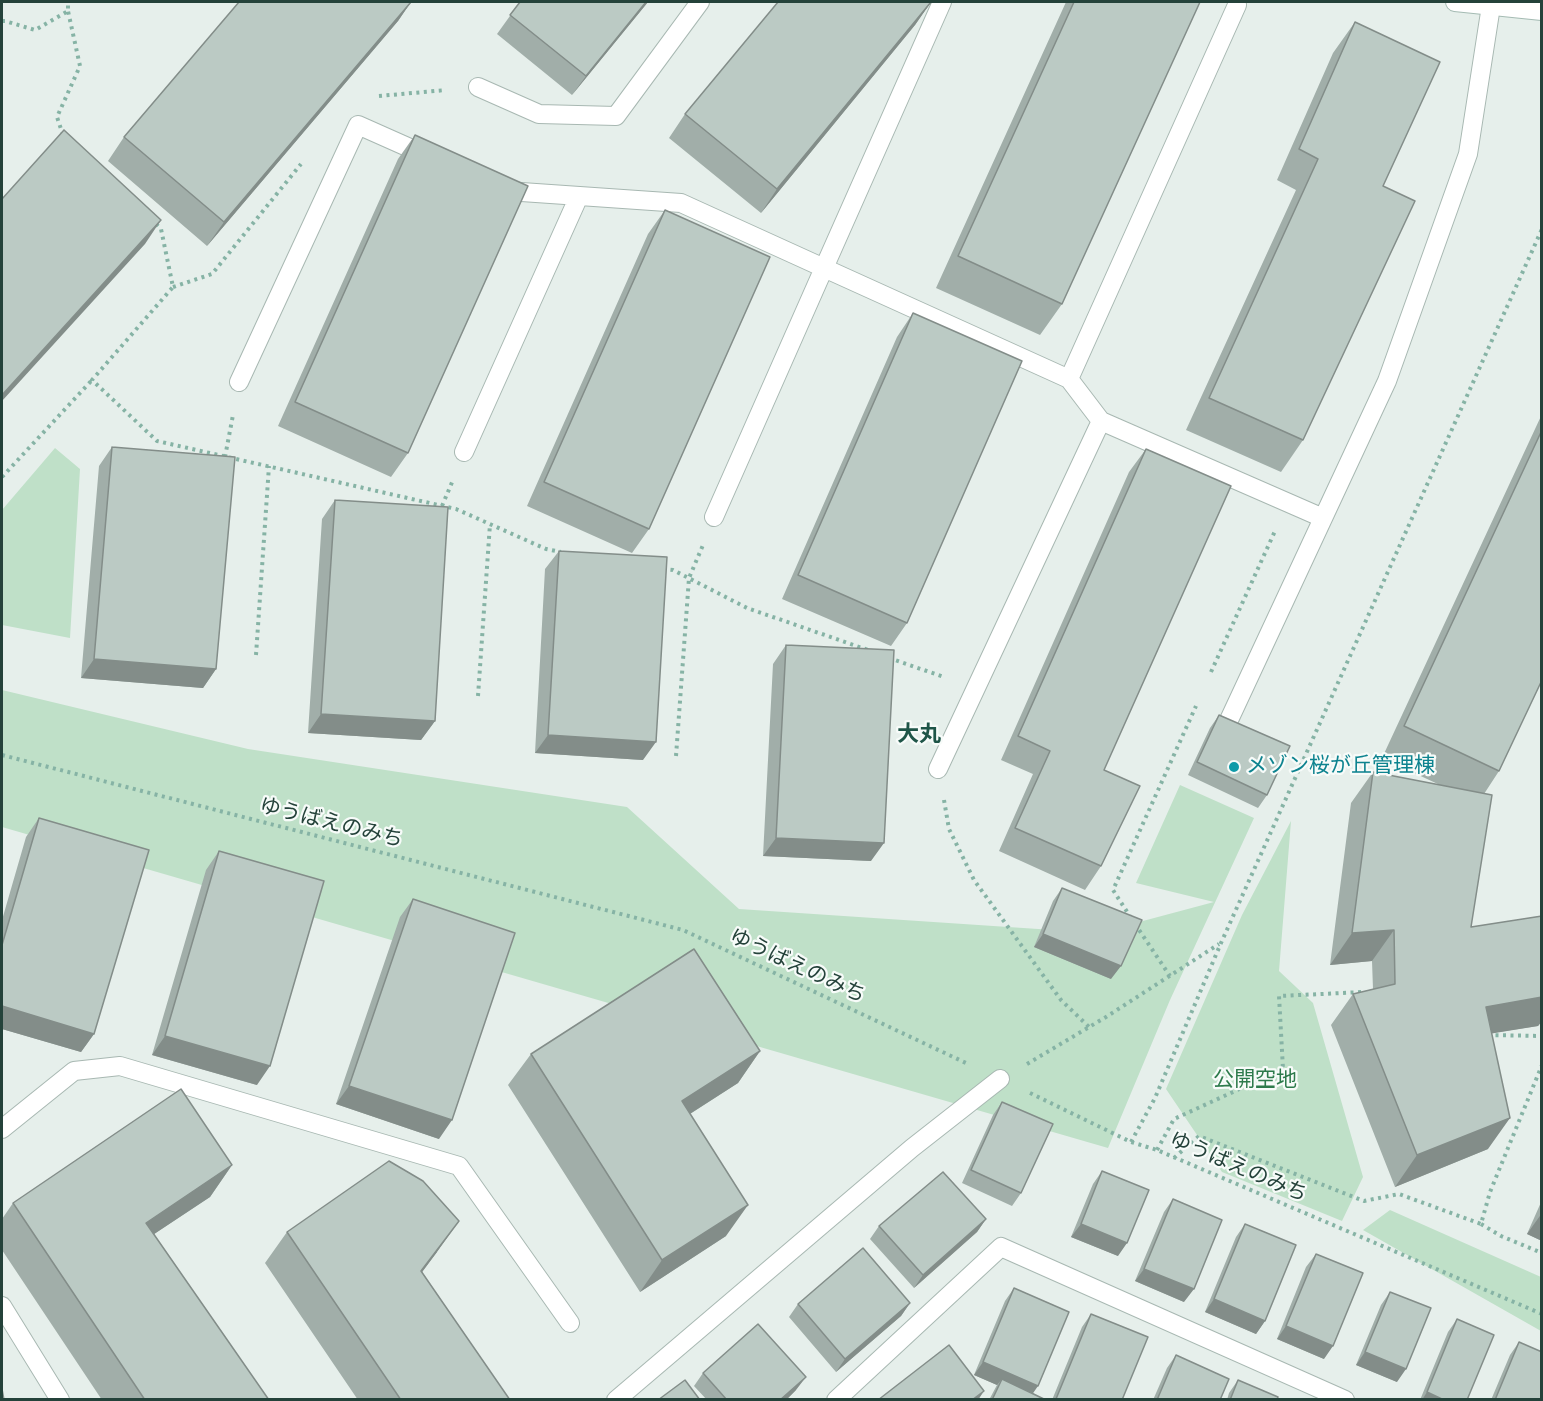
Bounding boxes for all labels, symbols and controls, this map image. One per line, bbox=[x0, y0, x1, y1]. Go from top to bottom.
district label: 大丸 bbox=[897, 723, 941, 749]
place label: メゾン桜が丘管理棟 bbox=[1246, 754, 1435, 780]
marker: メゾン桜が丘管理棟 bbox=[1227, 760, 1241, 774]
street label: ゆうばえのみち bbox=[257, 794, 405, 854]
street label: ゆうばえのみち bbox=[725, 925, 869, 1009]
park label: 公開空地 bbox=[1213, 1068, 1297, 1094]
street label: ゆうばえのみち bbox=[1165, 1128, 1311, 1208]

